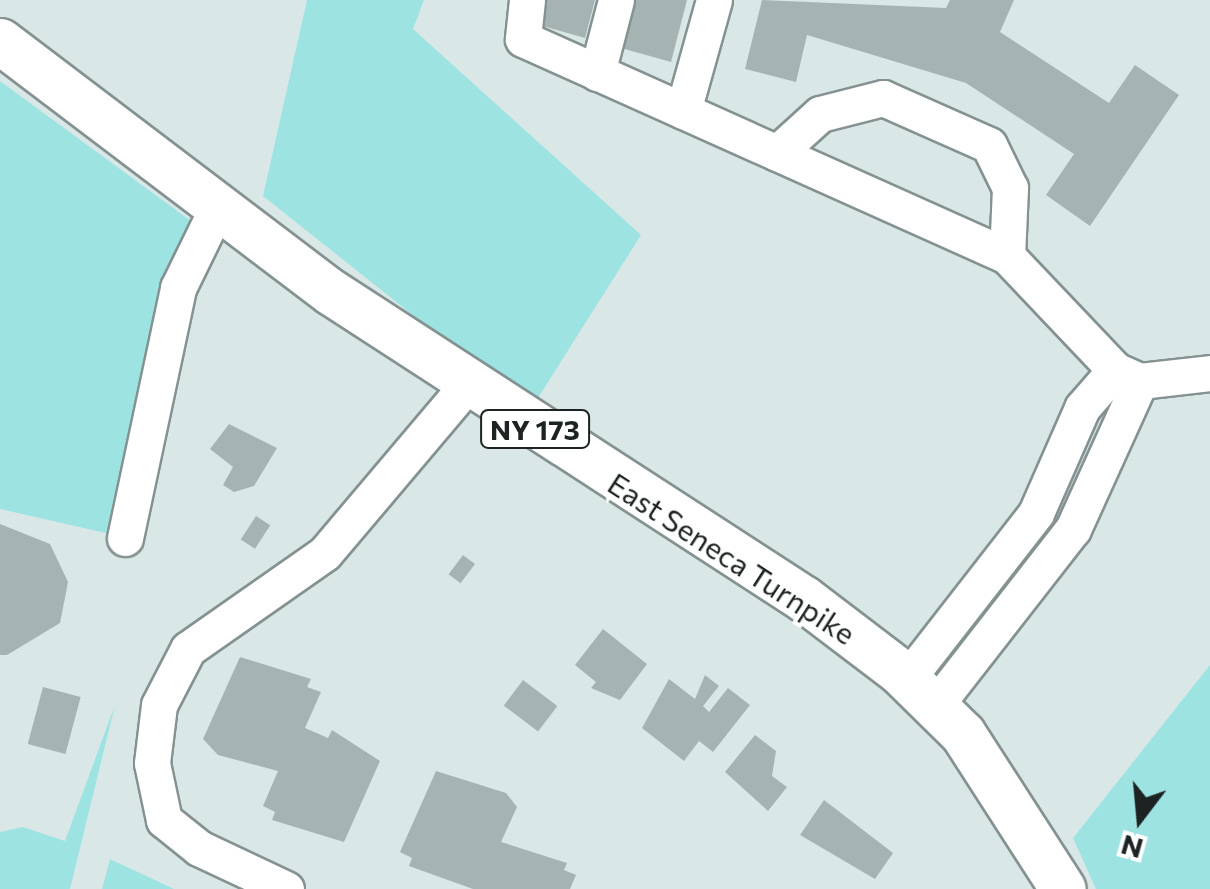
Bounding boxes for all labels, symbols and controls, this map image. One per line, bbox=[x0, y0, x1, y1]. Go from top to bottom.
road number: NY 173 bbox=[480, 406, 590, 452]
street label: East Seneca Turnpike bbox=[602, 465, 862, 651]
north arrow bbox=[1090, 769, 1190, 869]
text: N bbox=[1117, 829, 1147, 867]

